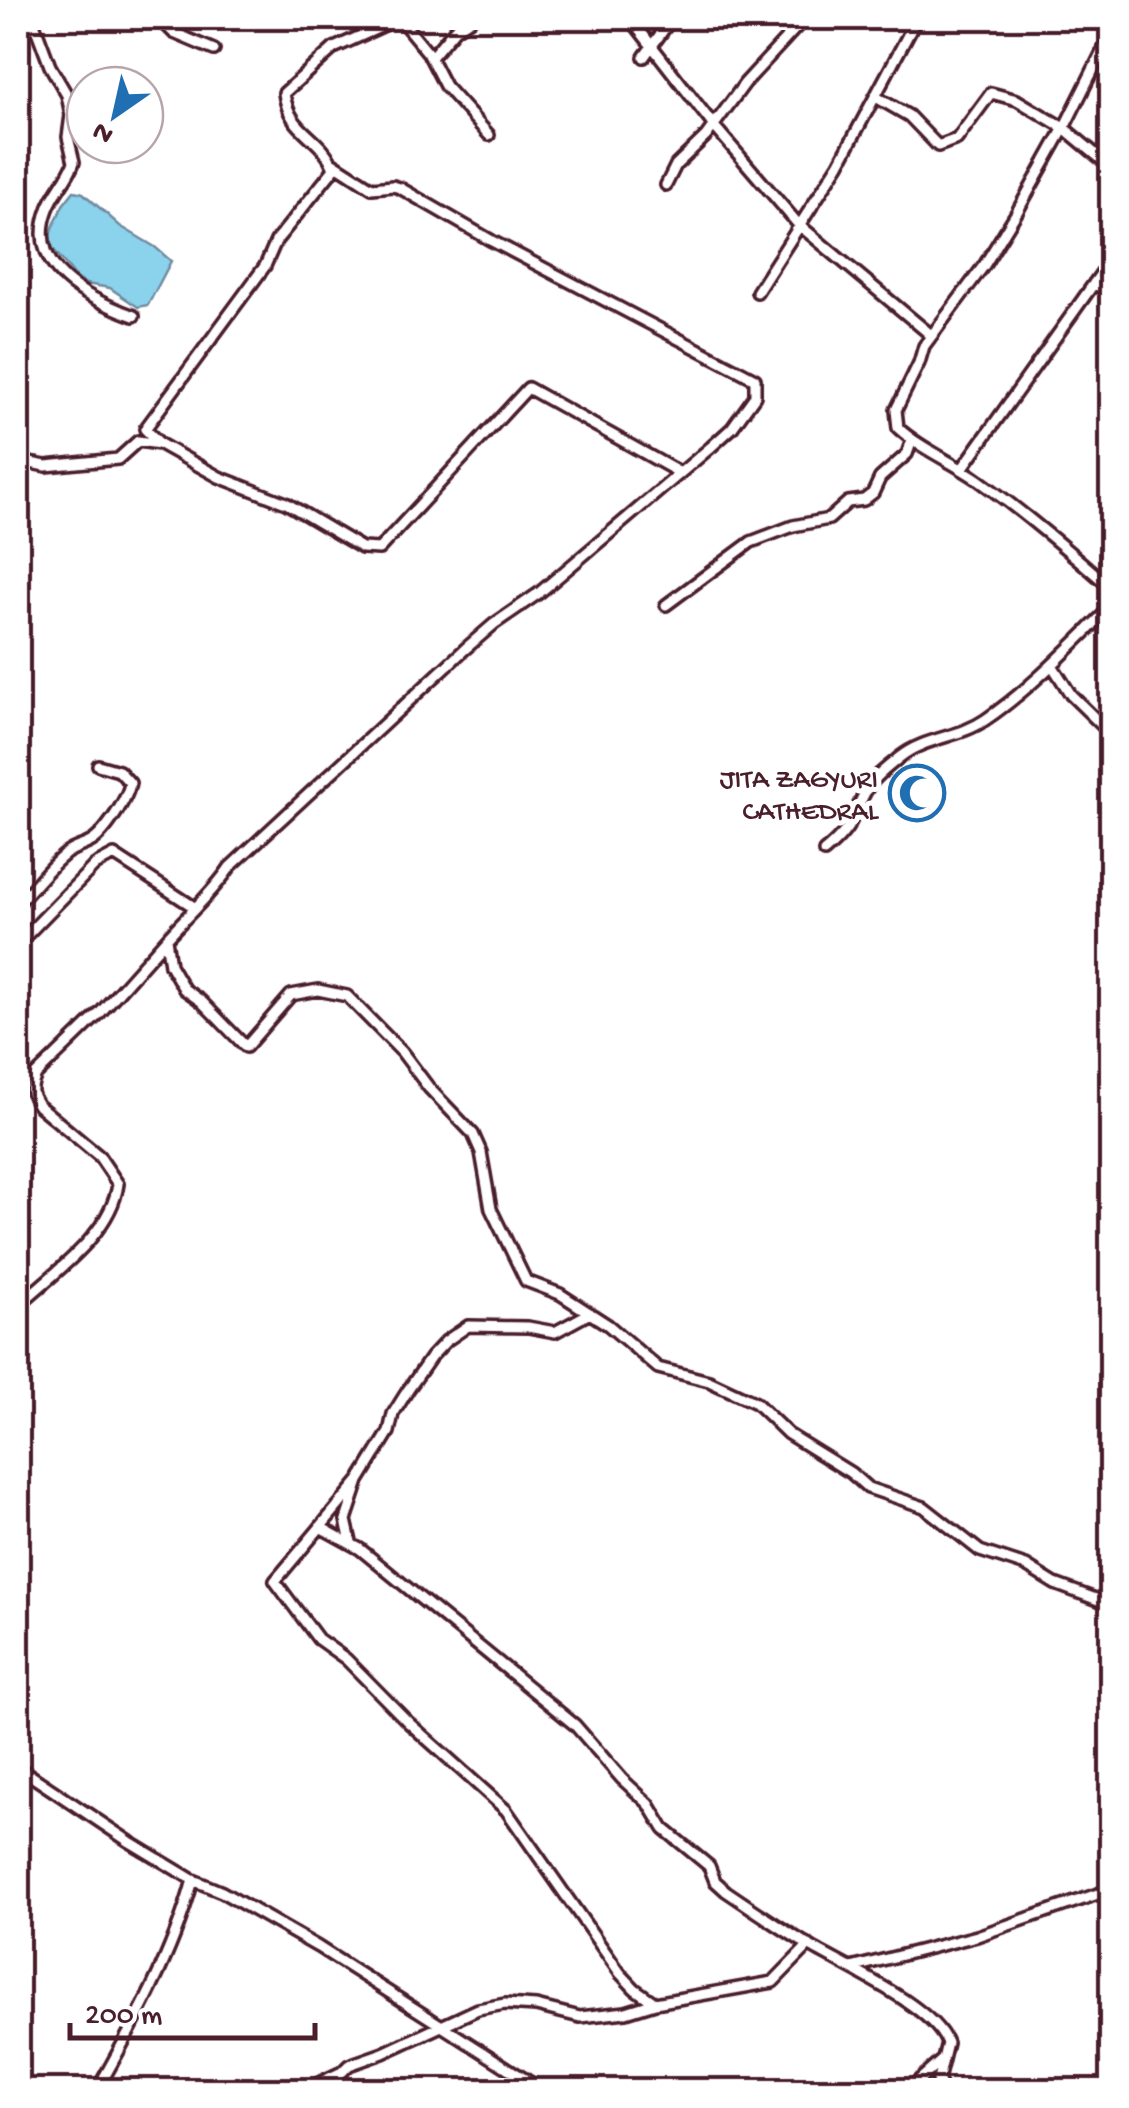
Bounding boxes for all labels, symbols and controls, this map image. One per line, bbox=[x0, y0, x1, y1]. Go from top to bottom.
north arrow bbox=[65, 65, 165, 165]
text: N bbox=[87, 113, 120, 151]
mosque icon: JITA ZAGYURI CATHEDRAL bbox=[887, 763, 947, 823]
place label: JITA ZAGYURI CATHEDRAL bbox=[720, 765, 880, 830]
scale bar bbox=[70, 1978, 315, 2040]
text: 200 m bbox=[85, 2000, 162, 2035]

